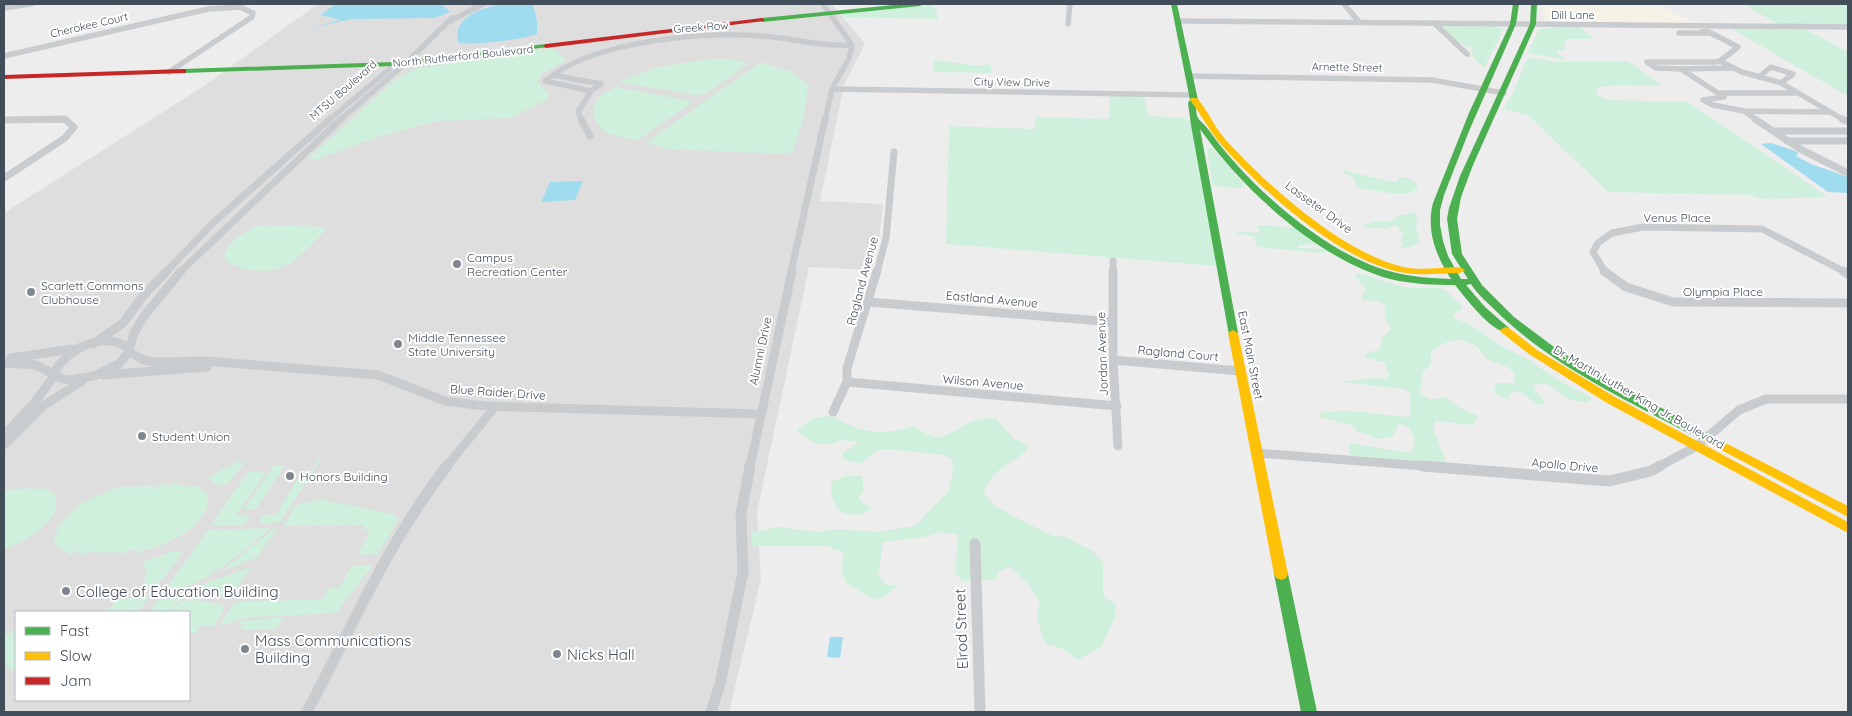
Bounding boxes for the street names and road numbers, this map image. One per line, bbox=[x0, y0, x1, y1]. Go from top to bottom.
street label: Dill Lane bbox=[1551, 8, 1595, 22]
street label: Cherokee Court bbox=[49, 9, 130, 41]
street label: Greek Row bbox=[673, 18, 729, 36]
street label: North Rutherford Boulevard bbox=[392, 42, 534, 70]
street label: MTSU Boulevard bbox=[307, 57, 379, 123]
street label: Arnette Street bbox=[1312, 59, 1383, 75]
street label: City View Drive bbox=[974, 74, 1050, 90]
street label: Lasseter Drive bbox=[1283, 178, 1356, 236]
street label: Venus Place bbox=[1643, 210, 1711, 225]
street label: Ragland Avenue bbox=[843, 235, 881, 327]
street label: Olympia Place bbox=[1683, 284, 1763, 299]
street label: Eastland Avenue bbox=[945, 288, 1039, 311]
street label: East Main Street bbox=[1235, 309, 1267, 401]
street label: Jordan Avenue bbox=[1093, 311, 1111, 396]
street label: Alumni Drive bbox=[745, 315, 775, 387]
street label: Ragland Court bbox=[1137, 342, 1219, 364]
street label: Dr. Martin Luther King Jr. Boulevard bbox=[1551, 342, 1727, 452]
street label: Wilson Avenue bbox=[942, 371, 1024, 393]
street label: Blue Raider Drive bbox=[450, 381, 547, 403]
street label: Apollo Drive bbox=[1531, 455, 1599, 475]
street label: Elrod Street bbox=[950, 588, 972, 670]

